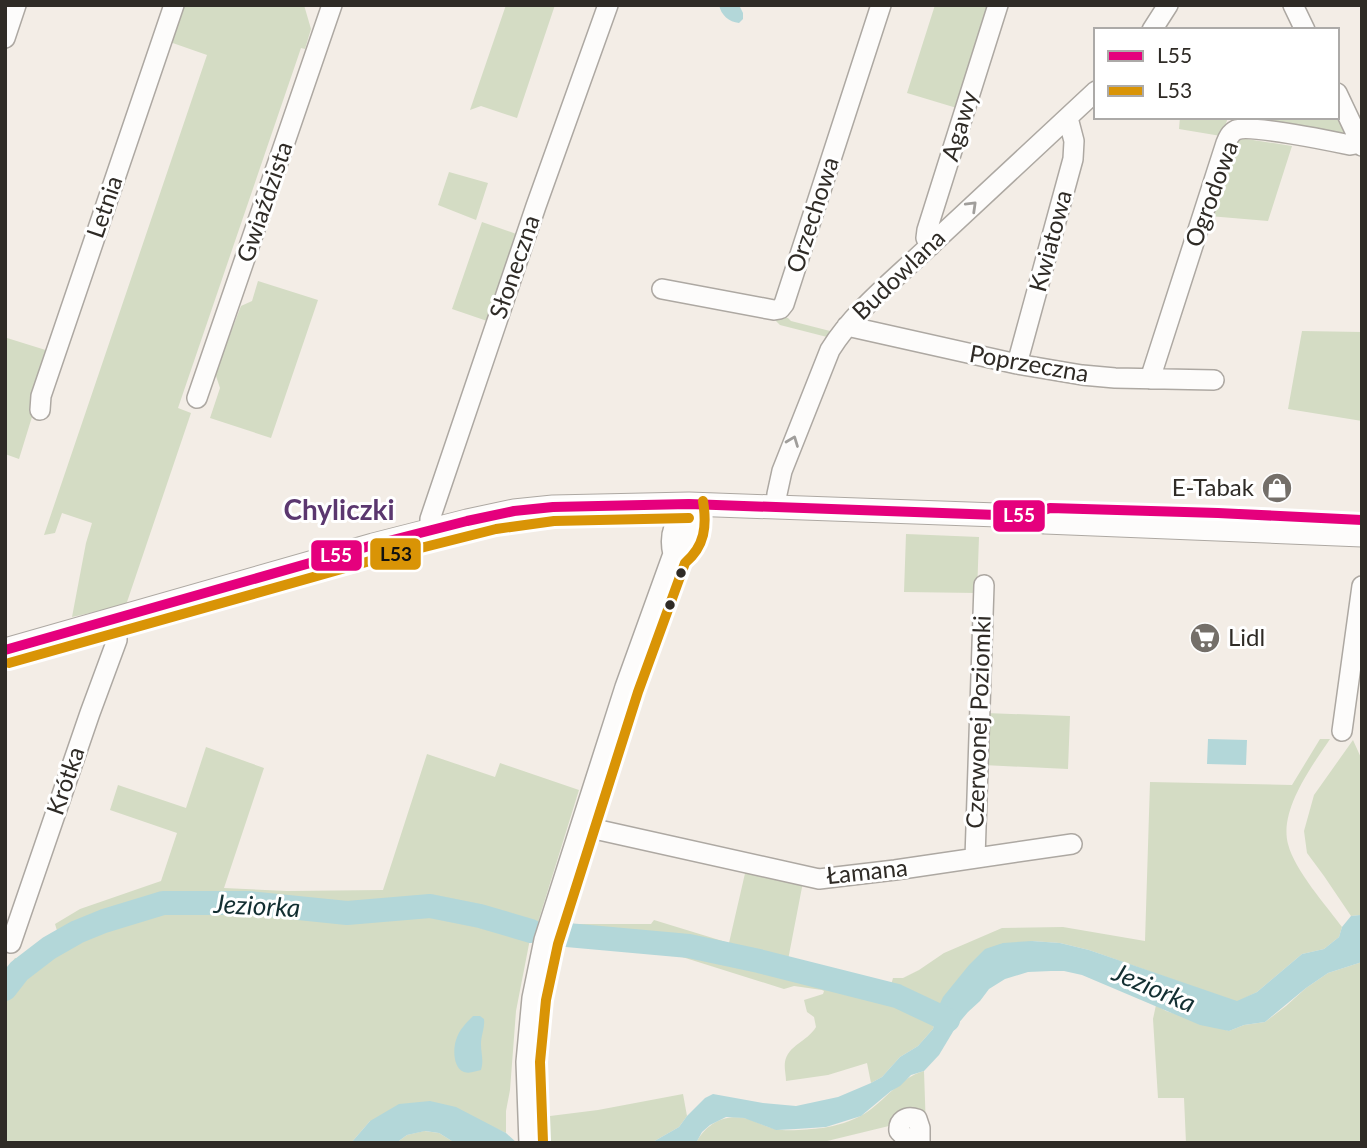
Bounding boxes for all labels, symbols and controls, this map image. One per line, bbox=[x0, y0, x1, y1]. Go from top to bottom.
legend bbox=[1094, 28, 1339, 119]
text: L55 bbox=[1157, 42, 1192, 67]
text: L53 bbox=[1157, 77, 1192, 102]
street label: Agawy bbox=[934, 86, 983, 164]
street label: Ogrodowa bbox=[1178, 136, 1243, 250]
street label: Gwiaździsta bbox=[229, 137, 298, 266]
street label: Orzechowa bbox=[779, 153, 844, 276]
street label: Letnia bbox=[79, 172, 128, 241]
street label: Kwiatowa bbox=[1022, 187, 1077, 295]
one-way arrow bbox=[963, 202, 976, 215]
street label: Słoneczna bbox=[482, 211, 545, 322]
street label: Budowlana bbox=[846, 223, 950, 325]
street label: Poprzeczna bbox=[967, 338, 1091, 387]
one-way arrow bbox=[785, 436, 799, 448]
shop icon: E-Tabak bbox=[1260, 471, 1294, 505]
place label: E-Tabak bbox=[1172, 472, 1255, 501]
district label: Chyliczki bbox=[283, 492, 395, 526]
line badge: L55 bbox=[992, 499, 1046, 533]
text: L55 bbox=[1003, 503, 1035, 526]
line badge: L53 bbox=[369, 537, 422, 571]
line badge: L55 bbox=[310, 539, 363, 572]
text: L53 bbox=[380, 542, 412, 565]
text: L55 bbox=[320, 543, 352, 566]
unlabelled marker bbox=[674, 566, 688, 580]
unlabelled marker bbox=[663, 598, 677, 612]
street label: Czerwonej Poziomki bbox=[959, 615, 996, 829]
supermarket icon: Lidl bbox=[1188, 621, 1222, 655]
place label: Lidl bbox=[1228, 622, 1265, 651]
street label: Krótka bbox=[39, 743, 90, 818]
street label: Łamana bbox=[825, 852, 909, 889]
water label: Jeziorka bbox=[212, 887, 301, 923]
water label: Jeziorka bbox=[1107, 955, 1201, 1019]

